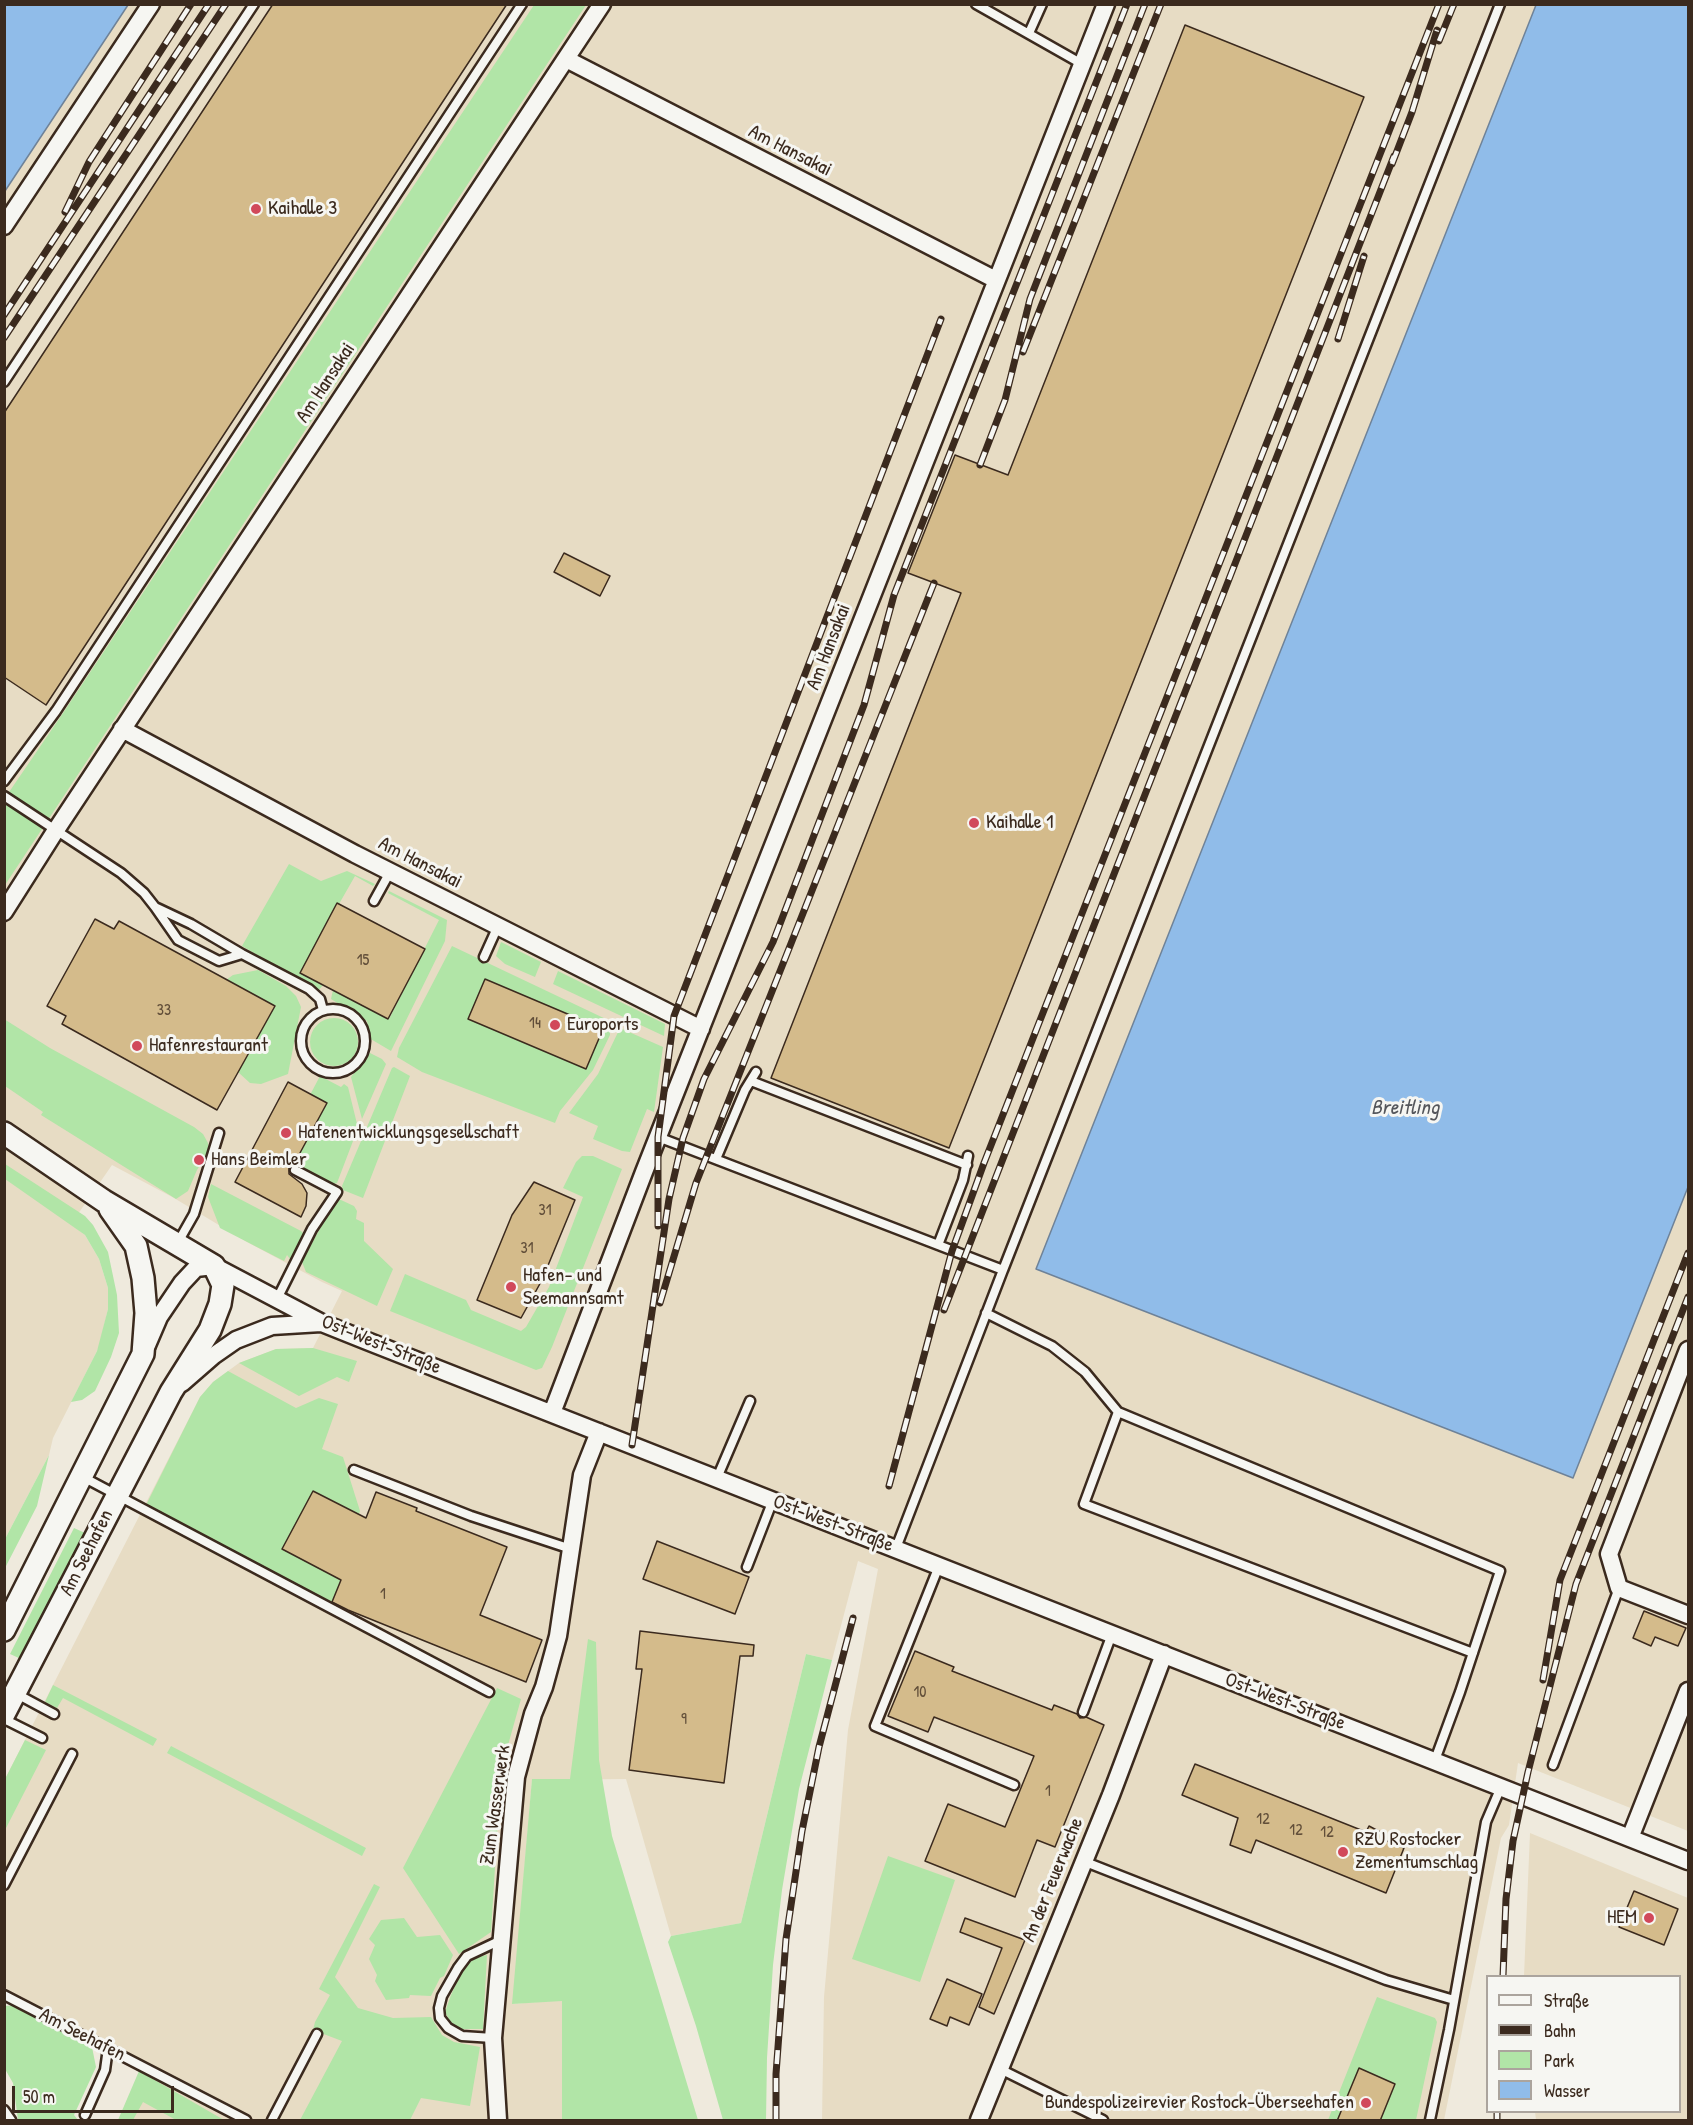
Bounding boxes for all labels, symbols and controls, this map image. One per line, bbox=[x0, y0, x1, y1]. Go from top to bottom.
street label: Am Hansakai bbox=[744, 120, 836, 182]
place label: Kaihalle 3 bbox=[268, 197, 337, 221]
marker: Kaihalle 3 bbox=[249, 202, 263, 216]
street label: Am Hansakai bbox=[291, 339, 361, 427]
street label: Am Hansakai bbox=[802, 601, 856, 693]
place label: Kaihalle 1 bbox=[986, 811, 1053, 835]
marker: Kaihalle 1 bbox=[967, 816, 981, 830]
street label: Am Hansakai bbox=[374, 832, 466, 894]
house number: 15 bbox=[357, 951, 369, 971]
house number: 33 bbox=[157, 1001, 171, 1021]
place label: Euroports bbox=[567, 1013, 638, 1037]
house number: 14 bbox=[529, 1014, 541, 1034]
marker: Euroports bbox=[548, 1018, 562, 1032]
place label: Hafenrestaurant bbox=[149, 1034, 268, 1058]
marker: Hafenrestaurant bbox=[130, 1039, 144, 1053]
water label: Breitling bbox=[1371, 1095, 1439, 1121]
place label: Hafenentwicklungsgesellschaft bbox=[298, 1121, 519, 1145]
marker: Hafenentwicklungsgesellschaft bbox=[279, 1126, 293, 1140]
place label: Hans Beimler bbox=[211, 1148, 307, 1172]
marker: Hans Beimler bbox=[192, 1153, 206, 1167]
house number: 31 bbox=[539, 1201, 551, 1221]
house number: 31 bbox=[521, 1239, 533, 1259]
place label: Hafen- und Seemannsamt bbox=[523, 1264, 624, 1311]
marker: Hafen- und Seemannsamt bbox=[504, 1280, 518, 1294]
street label: Ost-West-Straße bbox=[318, 1310, 444, 1380]
street label: Ost-West-Straße bbox=[769, 1490, 897, 1558]
street label: Am Seehafen bbox=[55, 1506, 119, 1600]
house number: 1 bbox=[380, 1585, 386, 1605]
street label: Ost-West-Straße bbox=[1221, 1668, 1349, 1736]
house number: 10 bbox=[914, 1683, 926, 1703]
house number: 9 bbox=[681, 1710, 687, 1730]
street label: Zum Wasserwerk bbox=[476, 1744, 516, 1866]
house number: 1 bbox=[1045, 1782, 1051, 1802]
house number: 12 bbox=[1256, 1810, 1270, 1830]
street label: An der Feuerwache bbox=[1017, 1814, 1089, 1946]
house number: 12 bbox=[1289, 1821, 1303, 1841]
house number: 12 bbox=[1320, 1823, 1334, 1843]
place label: RZU Rostocker Zementumschlag bbox=[1355, 1828, 1478, 1875]
marker: RZU Rostocker Zementumschlag bbox=[1336, 1845, 1350, 1859]
place label: HEM bbox=[1607, 1906, 1637, 1930]
marker: HEM bbox=[1642, 1911, 1656, 1925]
legend bbox=[1486, 1975, 1681, 2113]
text: Straße bbox=[1544, 1988, 1589, 2013]
street label: Am Seehafen bbox=[35, 2003, 129, 2067]
text: Bahn bbox=[1544, 2018, 1576, 2043]
text: Park bbox=[1544, 2048, 1574, 2073]
scale bar bbox=[15, 2074, 177, 2112]
text: Wasser bbox=[1544, 2078, 1590, 2103]
text: 50 m bbox=[23, 2084, 55, 2109]
place label: Bundespolizeirevier Rostock-Überseehafen bbox=[1045, 2091, 1354, 2115]
marker: Bundespolizeirevier Rostock-Überseehafen bbox=[1359, 2096, 1373, 2110]

